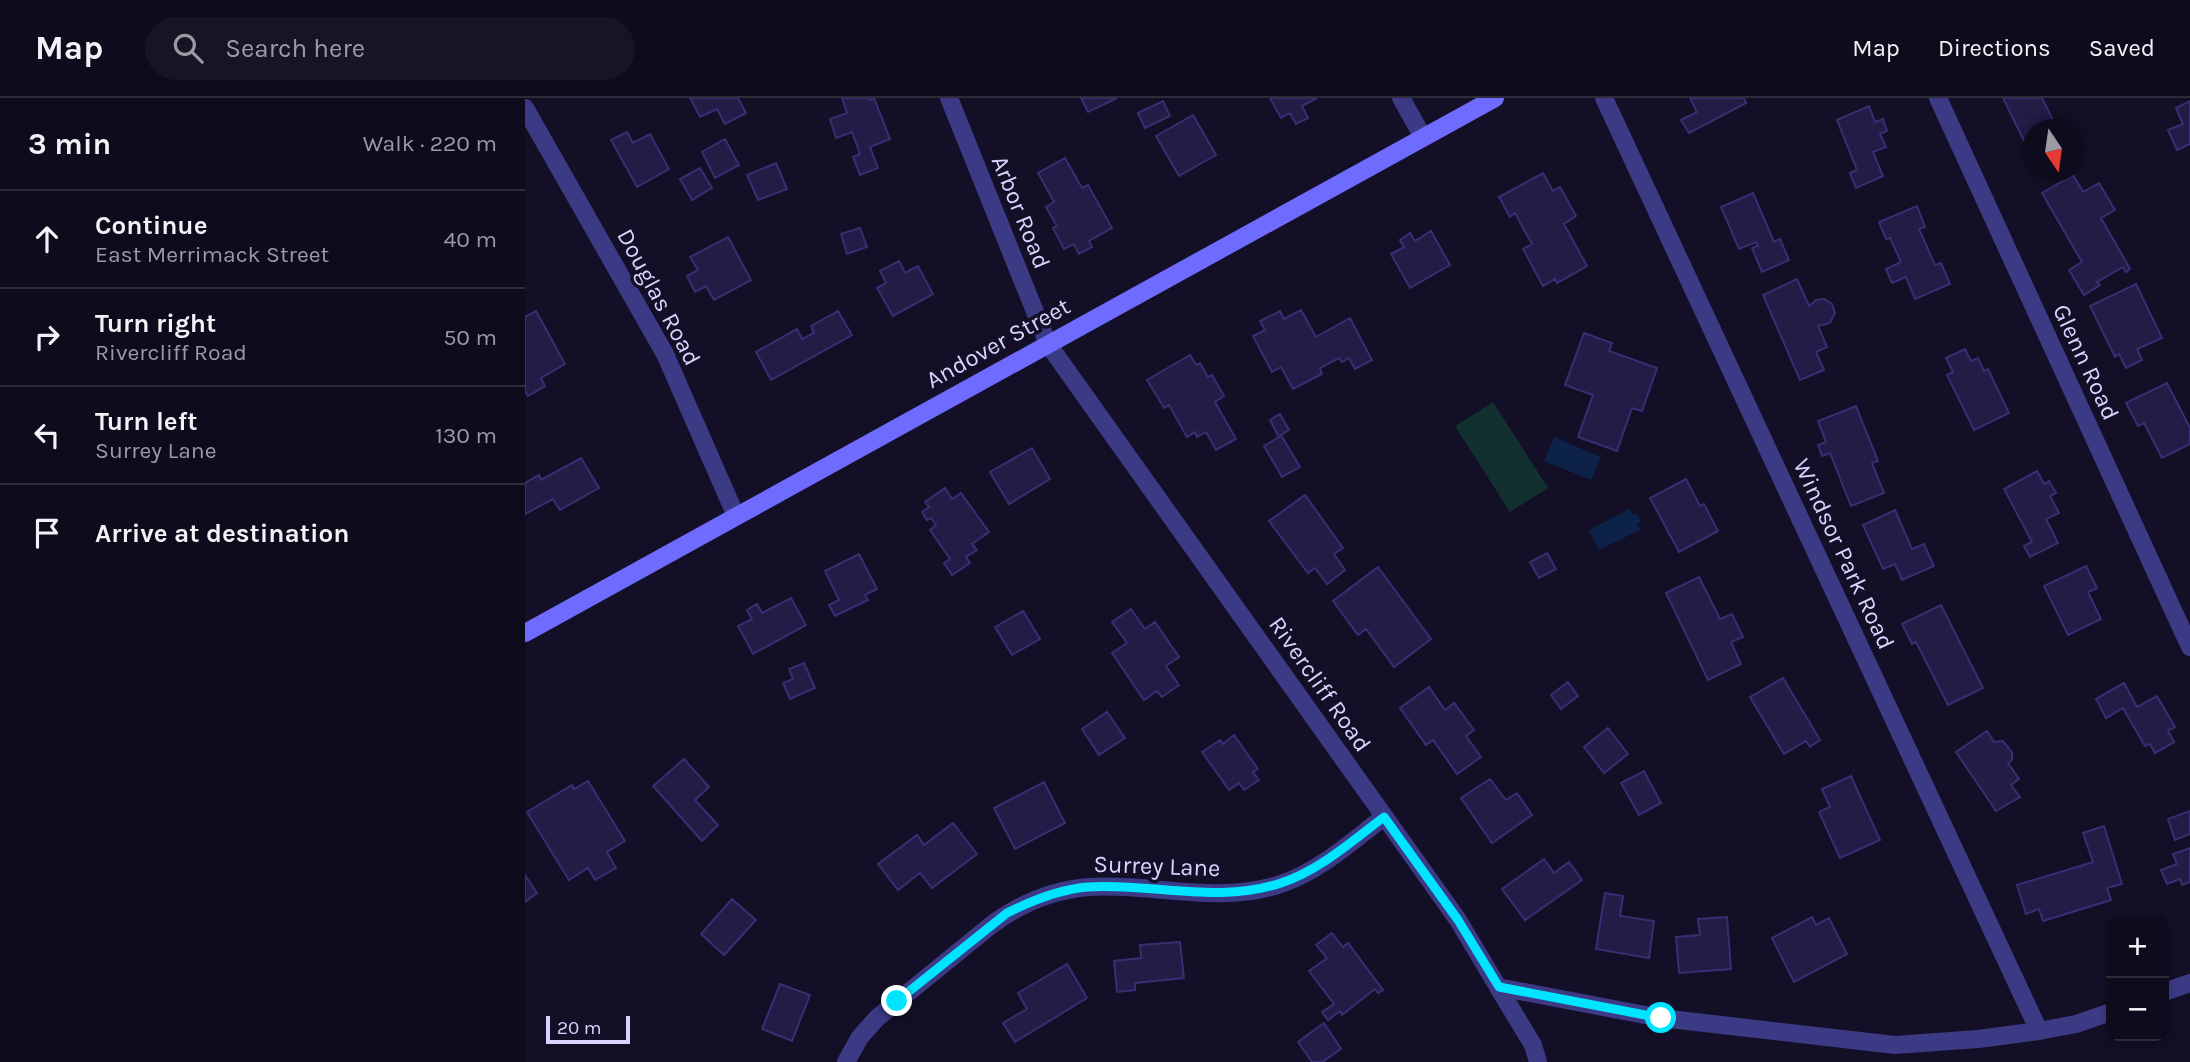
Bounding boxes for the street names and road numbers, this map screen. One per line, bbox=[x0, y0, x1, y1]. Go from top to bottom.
street label: Arbor Road bbox=[986, 151, 1056, 273]
street label: Douglas Road bbox=[611, 224, 707, 370]
street label: Andover Street bbox=[921, 292, 1075, 394]
street label: Glenn Road bbox=[2047, 300, 2125, 424]
street label: Windsor Park Road bbox=[1788, 454, 1900, 654]
street label: Rivercliff Road bbox=[1263, 611, 1377, 757]
street label: Surrey Lane bbox=[1093, 850, 1221, 882]

